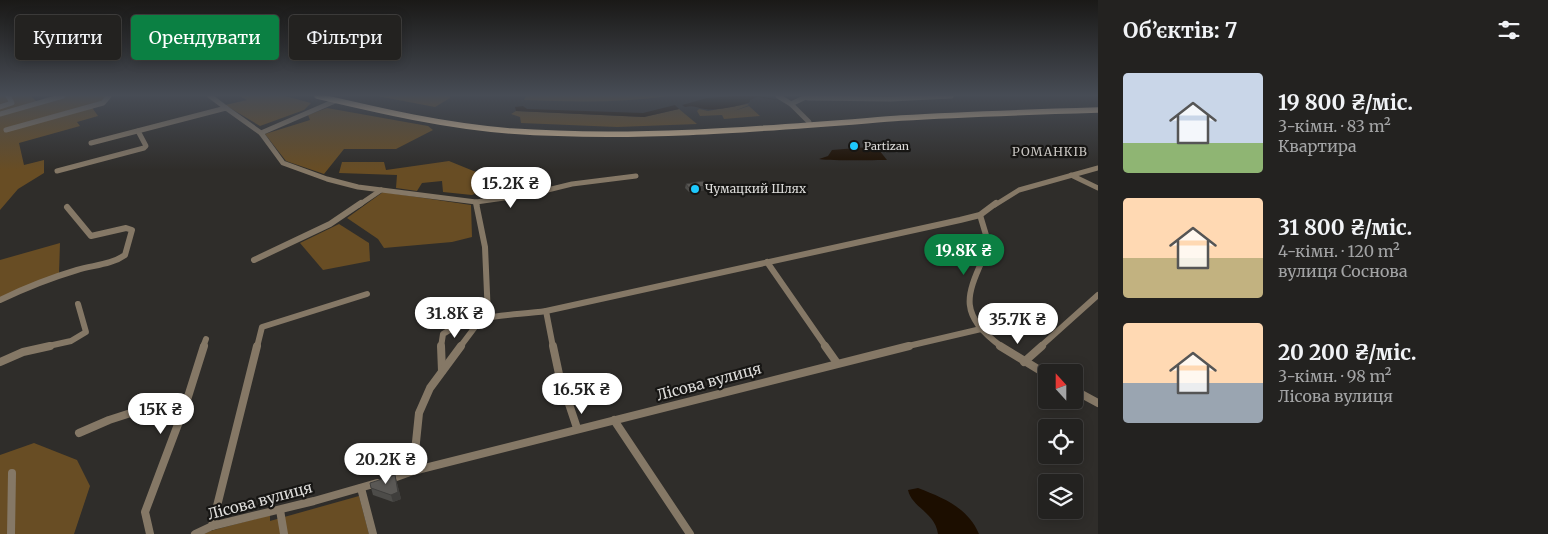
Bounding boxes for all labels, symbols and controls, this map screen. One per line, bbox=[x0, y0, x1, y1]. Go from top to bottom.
chip: Купити bbox=[15, 15, 121, 60]
chip: Орендувати bbox=[131, 15, 279, 60]
chip: Фільтри bbox=[289, 15, 401, 60]
icon: filters bbox=[1495, 16, 1523, 44]
text: Об’єктів: 7 bbox=[1123, 17, 1237, 44]
text: 19 800 ₴/міс. bbox=[1278, 89, 1413, 116]
icon: home bbox=[1163, 93, 1223, 153]
text: 3-кімн. · 83 m² bbox=[1278, 116, 1391, 136]
text: Квартира bbox=[1278, 136, 1357, 156]
place label: Partizan bbox=[864, 139, 910, 153]
marker: Partizan bbox=[848, 140, 860, 152]
district label: РОМАНКІВ bbox=[1012, 144, 1088, 159]
pin: 15.2K ₴ bbox=[465, 166, 557, 209]
text: 15.2K ₴ bbox=[482, 173, 540, 193]
place label: Чумацкий Шлях bbox=[705, 181, 807, 196]
marker: Чумацкий Шлях bbox=[689, 183, 701, 195]
text: 31 800 ₴/міс. bbox=[1278, 214, 1412, 241]
icon: home bbox=[1163, 218, 1223, 278]
pin: 19.8K ₴ bbox=[918, 234, 1010, 276]
text: 19.8K ₴ bbox=[935, 240, 993, 260]
text: 4-кімн. · 120 m² bbox=[1278, 241, 1400, 261]
text: вулиця Соснова bbox=[1278, 261, 1408, 281]
pin: 31.8K ₴ bbox=[409, 296, 501, 339]
pin: 35.7K ₴ bbox=[972, 302, 1064, 345]
text: 31.8K ₴ bbox=[426, 303, 484, 323]
text: 35.7K ₴ bbox=[989, 309, 1047, 329]
text: 20 200 ₴/міс. bbox=[1278, 339, 1416, 366]
icon: home bbox=[1163, 343, 1223, 403]
street label: Лісова вулиця bbox=[654, 358, 764, 405]
north arrow bbox=[1038, 364, 1082, 409]
map controls bbox=[1038, 364, 1083, 519]
text: 3-кімн. · 98 m² bbox=[1278, 366, 1392, 386]
pin: 16.5K ₴ bbox=[536, 372, 628, 415]
text: 16.5K ₴ bbox=[553, 379, 611, 399]
text: Лісова вулиця bbox=[1278, 386, 1393, 406]
pin: 15K ₴ bbox=[126, 392, 196, 435]
text: 15K ₴ bbox=[139, 399, 183, 419]
button: locate bbox=[1038, 419, 1083, 464]
pin: 20.2K ₴ bbox=[340, 442, 432, 485]
text: 20.2K ₴ bbox=[355, 449, 417, 469]
button: layers bbox=[1038, 474, 1083, 519]
street label: Лісова вулиця bbox=[205, 477, 315, 524]

